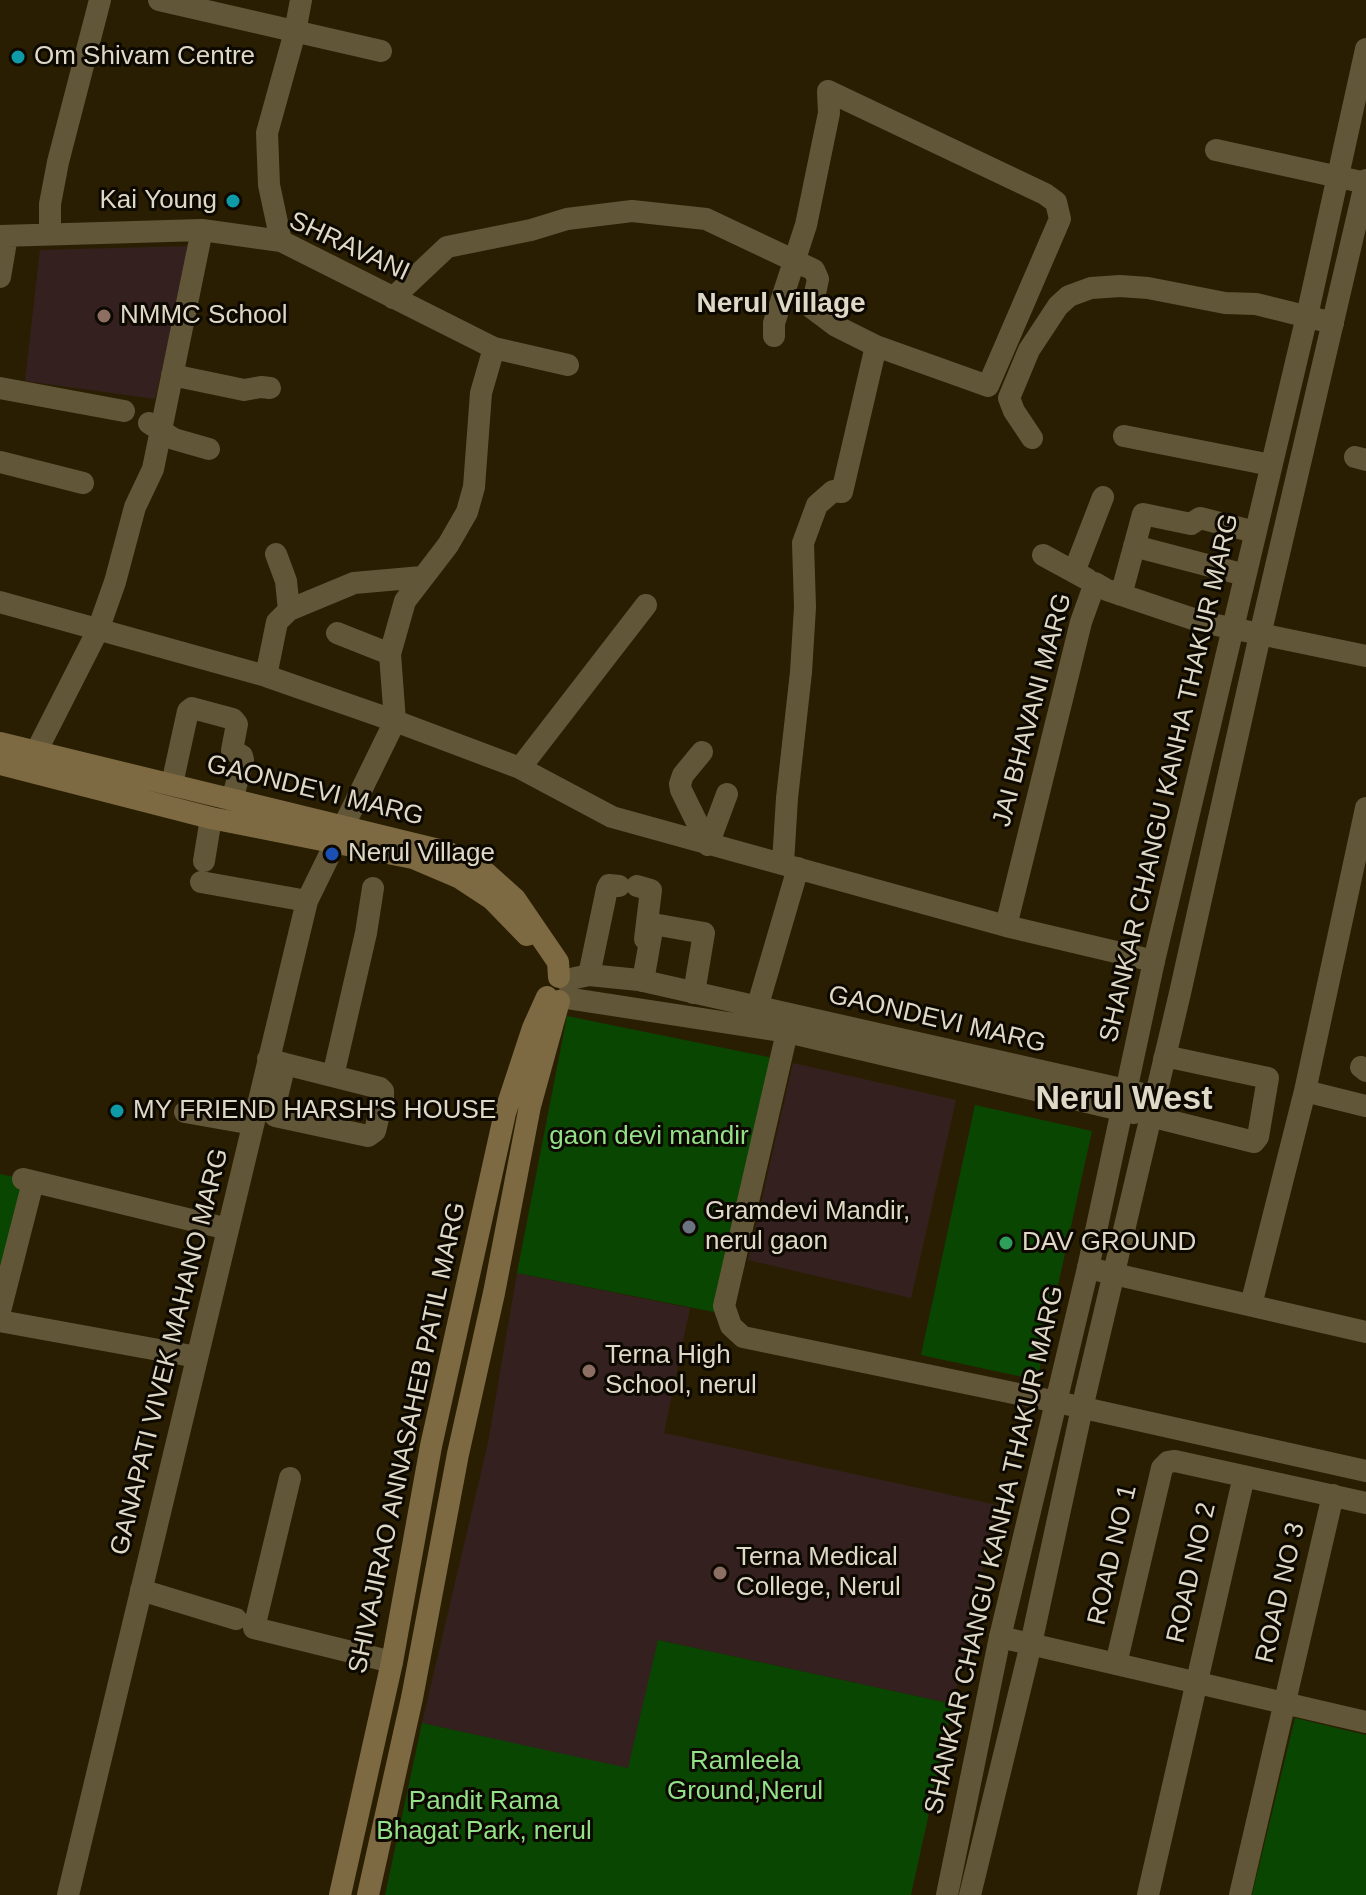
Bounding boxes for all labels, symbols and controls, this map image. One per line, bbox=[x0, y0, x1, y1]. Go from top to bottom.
place label: Om Shivam Centre bbox=[34, 41, 255, 73]
marker: Om Shivam Centre bbox=[9, 48, 27, 66]
place label: Kai Young bbox=[99, 185, 217, 217]
marker: Kai Young bbox=[224, 192, 242, 210]
street label: SHRAVANI bbox=[284, 206, 414, 288]
district label: Nerul Village bbox=[696, 287, 866, 321]
place label: NMMC School bbox=[120, 300, 288, 332]
marker: NMMC School bbox=[95, 307, 113, 325]
street label: SHANKAR CHANGU KANHA THAKUR MARG bbox=[1094, 511, 1246, 1045]
street label: JAI BHAVANI MARG bbox=[987, 590, 1079, 830]
street label: GAONDEVI MARG bbox=[203, 749, 427, 833]
place label: Nerul Village bbox=[348, 838, 495, 870]
marker: Nerul Village bbox=[323, 845, 341, 863]
street label: GAONDEVI MARG bbox=[825, 980, 1049, 1060]
district label: Nerul West bbox=[1036, 1080, 1212, 1120]
place label: MY FRIEND HARSH'S HOUSE bbox=[133, 1095, 496, 1127]
marker: MY FRIEND HARSH'S HOUSE bbox=[108, 1102, 126, 1120]
park label: gaon devi mandir bbox=[549, 1121, 749, 1153]
street label: GANAPATI VIVEK MAHANO MARG bbox=[104, 1145, 236, 1559]
place label: Gramdevi Mandir, nerul gaon bbox=[705, 1196, 910, 1258]
street label: SHIVAJIRAO ANNASAHEB PATIL MARG bbox=[343, 1199, 473, 1677]
marker: Gramdevi Mandir, nerul gaon bbox=[680, 1218, 698, 1236]
place label: DAV GROUND bbox=[1022, 1227, 1196, 1259]
marker: DAV GROUND bbox=[997, 1234, 1015, 1252]
street label: SHANKAR CHANGU KANHA THAKUR MARG bbox=[919, 1283, 1071, 1817]
place label: Terna High School, nerul bbox=[605, 1340, 757, 1402]
marker: Terna High School, nerul bbox=[580, 1362, 598, 1380]
street label: ROAD NO 1 bbox=[1082, 1482, 1144, 1628]
street label: ROAD NO 2 bbox=[1161, 1500, 1223, 1646]
street label: ROAD NO 3 bbox=[1250, 1520, 1312, 1666]
place label: Terna Medical College, Nerul bbox=[736, 1542, 901, 1604]
marker: Terna Medical College, Nerul bbox=[711, 1564, 729, 1582]
park label: Ramleela Ground,Nerul bbox=[667, 1746, 823, 1808]
park label: Pandit Rama Bhagat Park, nerul bbox=[376, 1786, 592, 1848]

